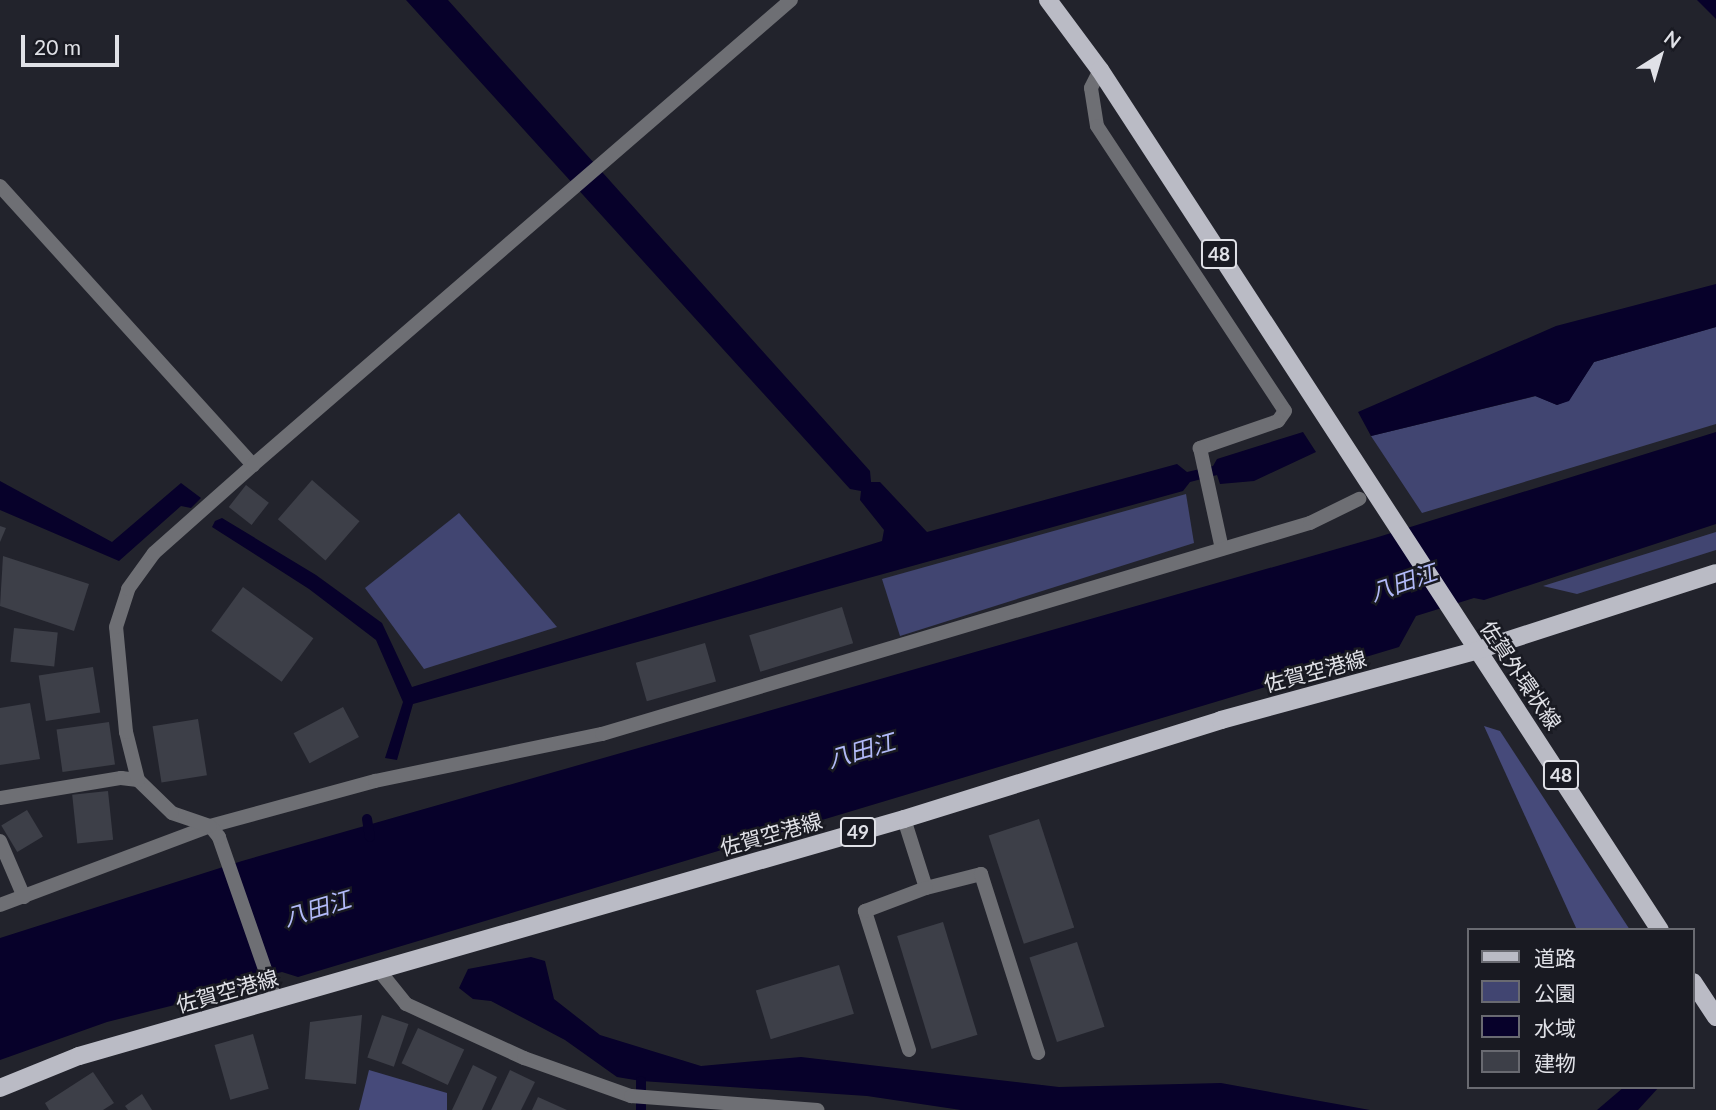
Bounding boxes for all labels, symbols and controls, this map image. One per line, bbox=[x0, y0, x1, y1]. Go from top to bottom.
scale bar bbox=[24, 21, 122, 65]
north arrow bbox=[1625, 21, 1695, 91]
text: N bbox=[1660, 25, 1686, 52]
text: 20 m bbox=[34, 34, 81, 59]
road number: 48 bbox=[1200, 238, 1238, 270]
water label: 八田江 bbox=[1366, 558, 1440, 606]
street label: 佐賀外環状線 bbox=[1475, 616, 1567, 734]
street label: 佐賀空港線 bbox=[1261, 645, 1369, 697]
water label: 八田江 bbox=[824, 727, 898, 773]
road number: 48 bbox=[1542, 760, 1580, 790]
street label: 佐賀空港線 bbox=[717, 807, 825, 861]
road number: 49 bbox=[839, 817, 877, 848]
water label: 八田江 bbox=[280, 885, 354, 931]
legend bbox=[1468, 928, 1695, 1089]
text: 道路 bbox=[1534, 945, 1576, 970]
street label: 佐賀空港線 bbox=[173, 964, 281, 1018]
text: 公園 bbox=[1534, 980, 1576, 1005]
text: 水域 bbox=[1534, 1015, 1576, 1040]
text: 建物 bbox=[1534, 1050, 1576, 1075]

